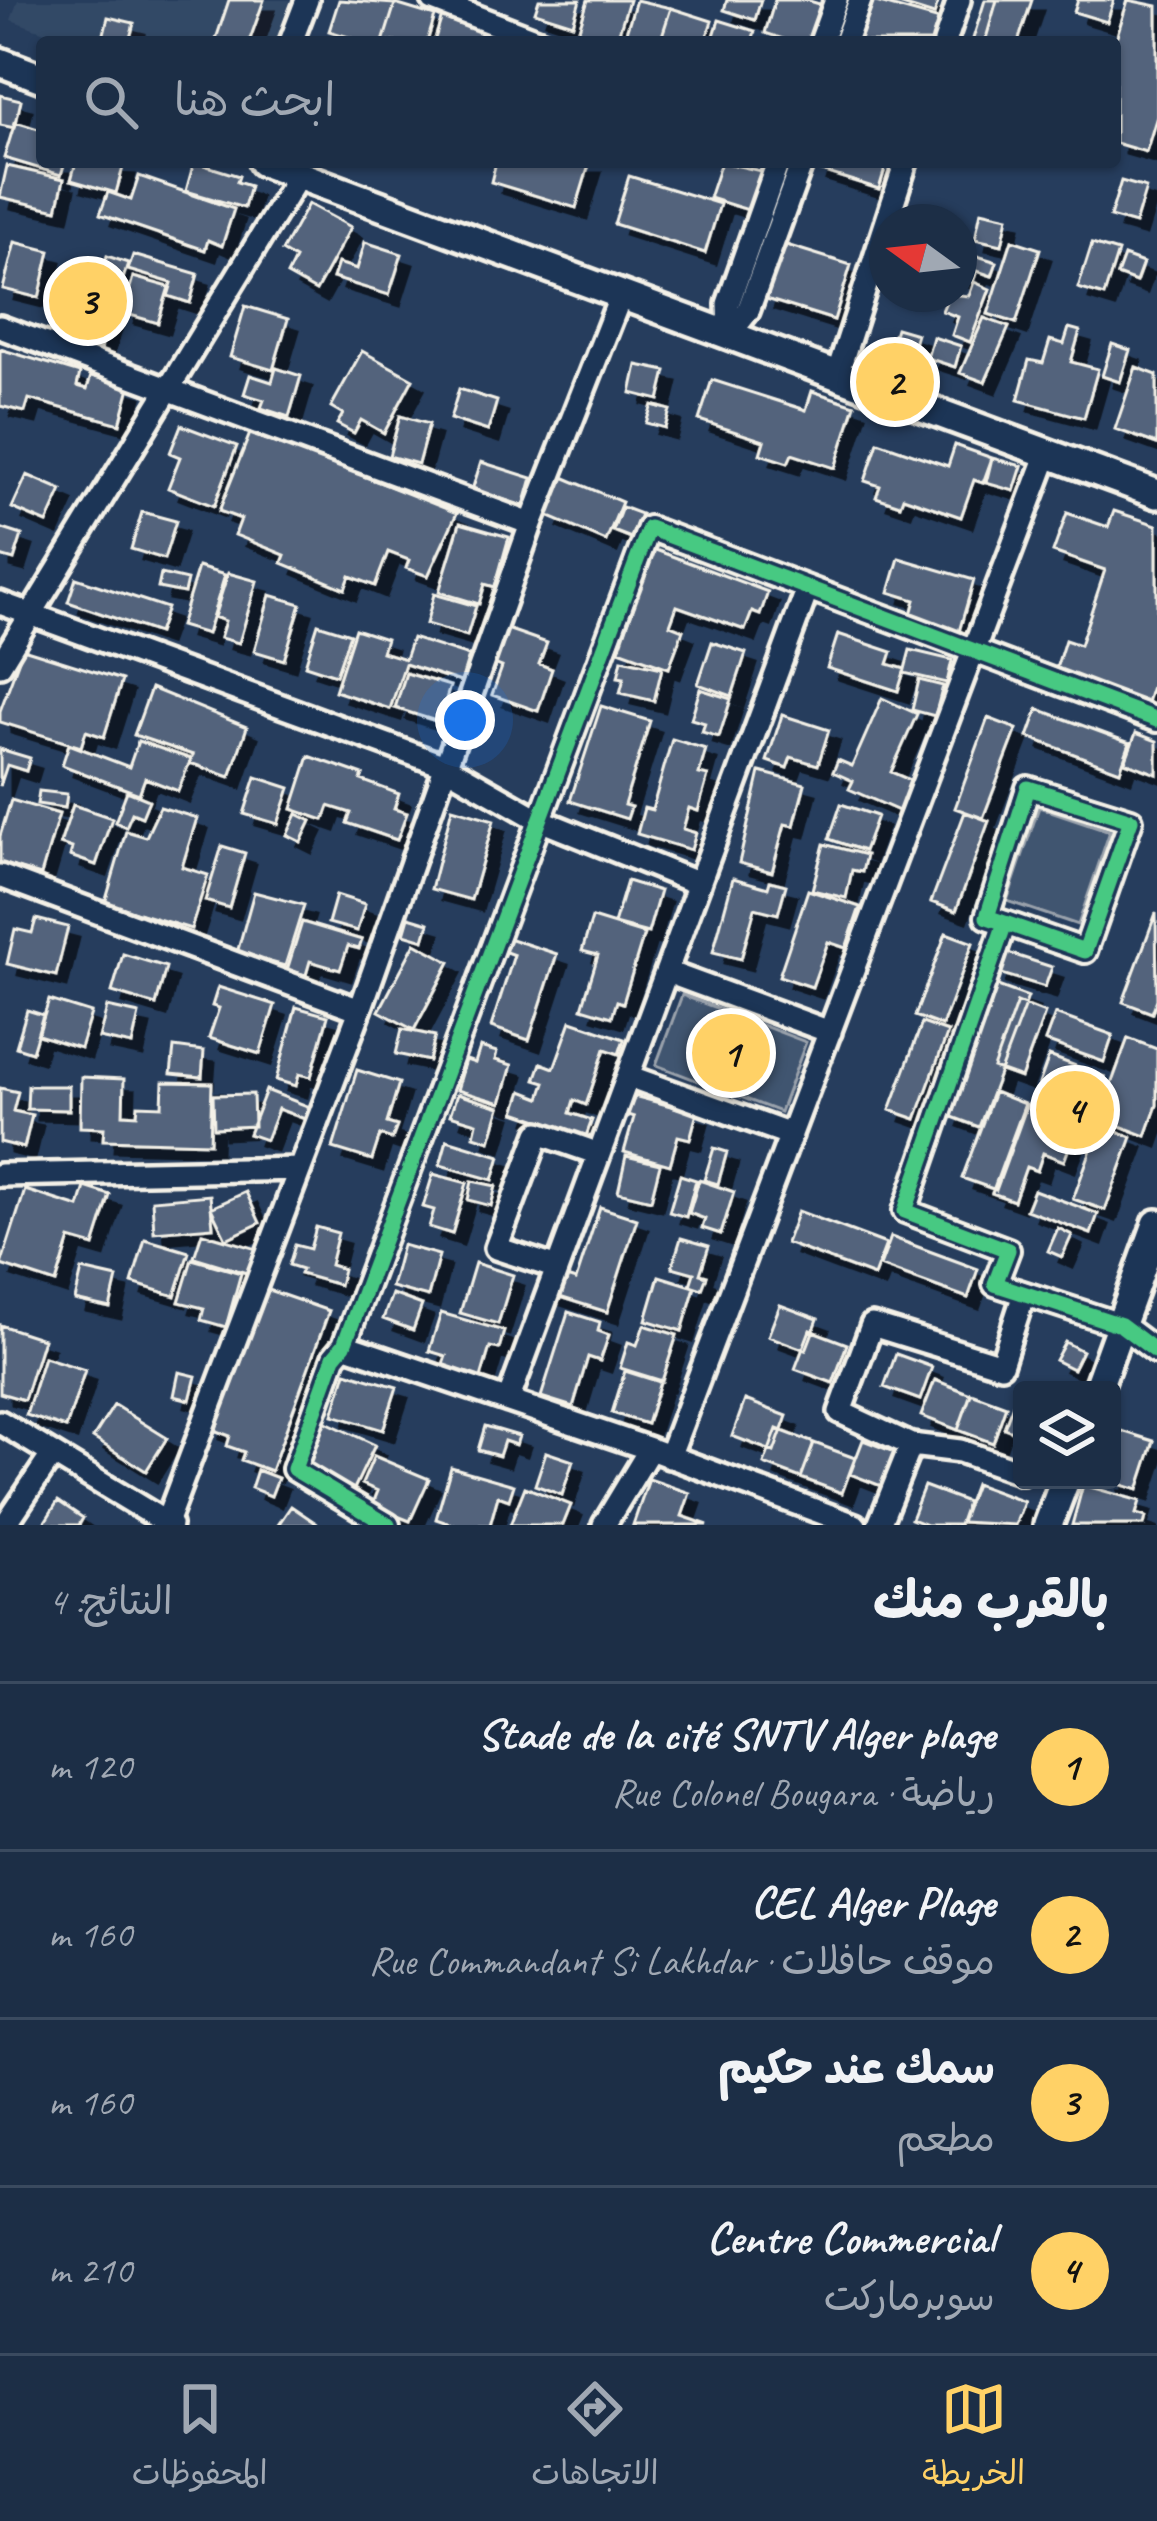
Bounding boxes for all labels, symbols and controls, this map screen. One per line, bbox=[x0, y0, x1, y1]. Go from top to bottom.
search box bbox=[36, 36, 1121, 168]
icon: search bbox=[78, 69, 144, 135]
text: ابحث هنا bbox=[174, 72, 335, 129]
north arrow bbox=[869, 204, 977, 312]
pin: 3 bbox=[49, 256, 127, 346]
pin: 2 bbox=[856, 337, 934, 427]
your location bbox=[435, 690, 495, 750]
pin: 1 bbox=[692, 1008, 770, 1098]
pin: 4 bbox=[1036, 1065, 1114, 1155]
map controls bbox=[1013, 1381, 1121, 1489]
button: layers bbox=[1013, 1381, 1121, 1489]
text: بالقرب منك bbox=[873, 1568, 1109, 1632]
text: النتائج: 4 bbox=[48, 1577, 173, 1626]
text: Stade de la cité SNTV Alger plage bbox=[477, 1706, 995, 1763]
text: 120 m bbox=[48, 1742, 132, 1791]
text: 1 bbox=[1061, 1742, 1079, 1791]
text: رياضة · Rue Colonel Bougara bbox=[612, 1769, 995, 1818]
text: CEL Alger Plage bbox=[751, 1874, 995, 1931]
text: 160 m bbox=[48, 1910, 132, 1959]
text: 2 bbox=[1061, 1910, 1079, 1959]
text: موقف حافلات · Rue Commandant Si Lakhdar bbox=[369, 1937, 995, 1986]
text: سمك عند حكيم bbox=[718, 2040, 995, 2097]
text: 160 m bbox=[48, 2078, 132, 2127]
text: 3 bbox=[1061, 2078, 1079, 2127]
text: مطعم bbox=[896, 2114, 995, 2163]
text: Centre Commercial bbox=[707, 2210, 995, 2267]
text: 210 m bbox=[48, 2246, 132, 2295]
text: 4 bbox=[1061, 2246, 1079, 2295]
text: سوبرماركت bbox=[824, 2273, 995, 2322]
tab: المحفوظات bbox=[132, 2376, 268, 2502]
tab: الاتجاهات bbox=[531, 2376, 659, 2502]
tab: الخريطة bbox=[922, 2376, 1025, 2502]

